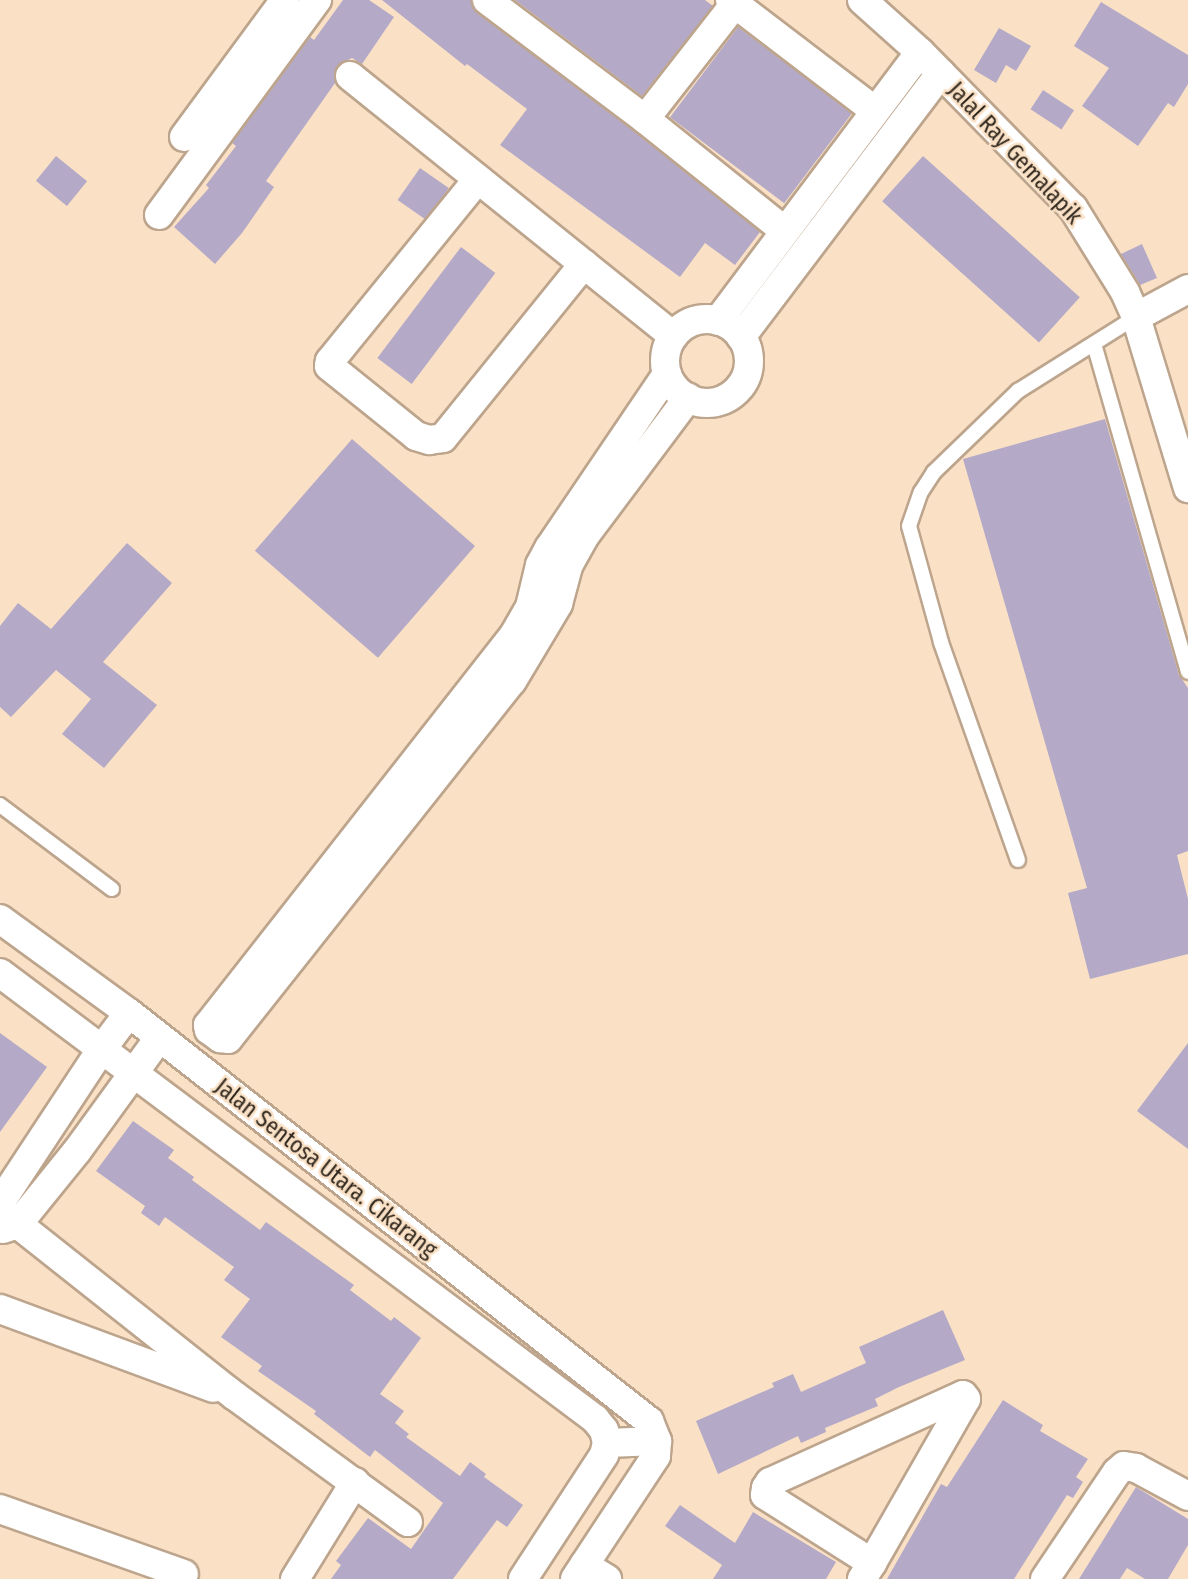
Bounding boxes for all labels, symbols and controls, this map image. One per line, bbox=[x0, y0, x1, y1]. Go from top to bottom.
street label: Jalal Ray Gemalapik bbox=[942, 76, 1088, 230]
street label: Jalan Sentosa Utara. Cikarang bbox=[209, 1073, 443, 1263]

